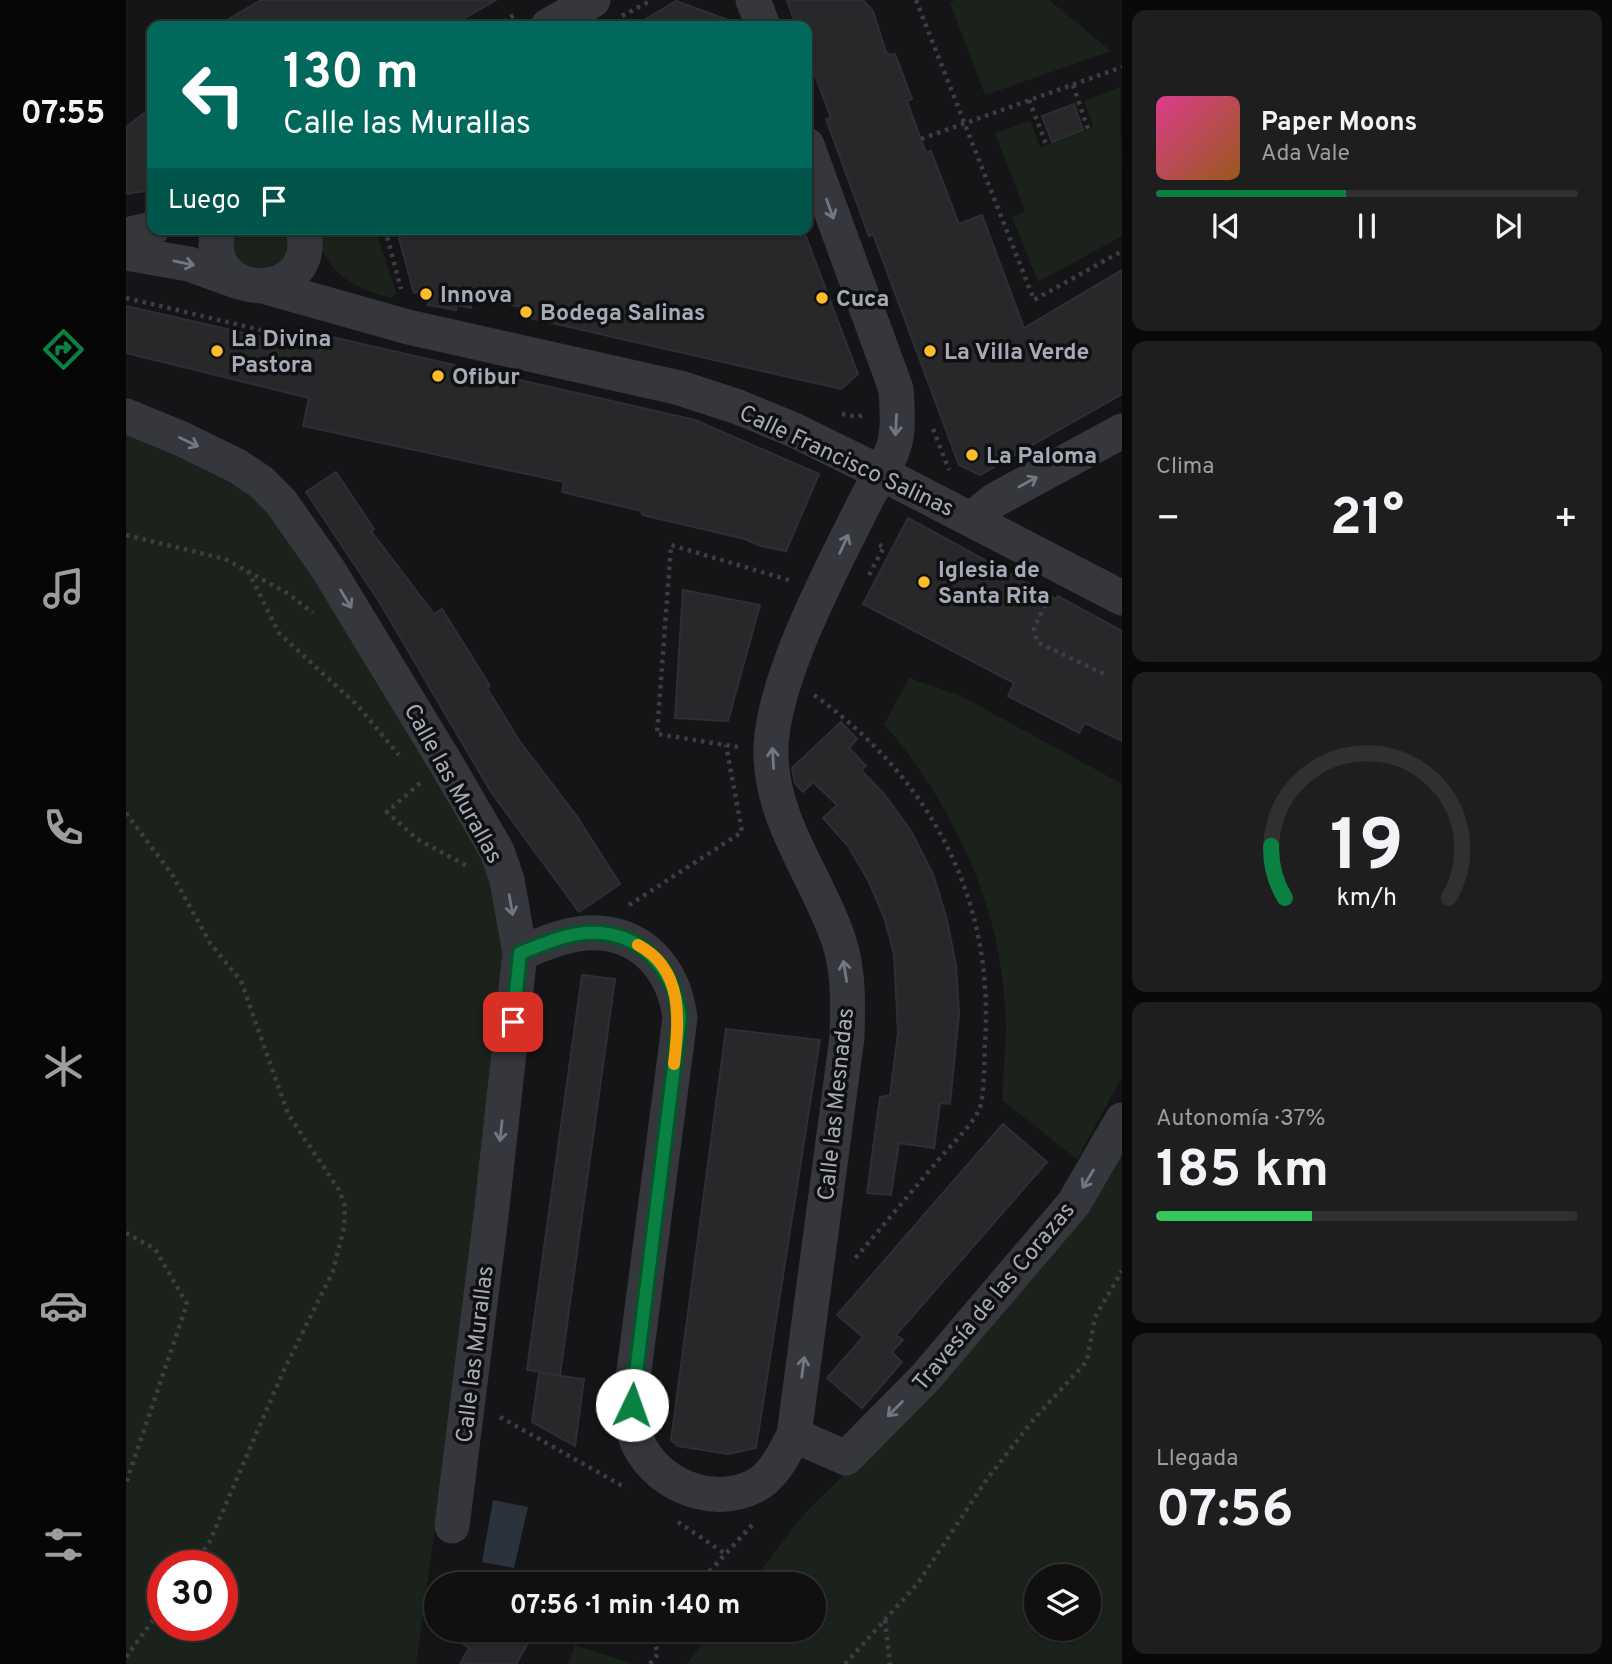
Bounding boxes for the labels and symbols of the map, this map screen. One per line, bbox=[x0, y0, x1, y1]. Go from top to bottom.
one-way arrow bbox=[825, 198, 838, 220]
one-way arrow bbox=[172, 257, 195, 271]
place label: Innova bbox=[440, 282, 512, 311]
marker: Innova bbox=[418, 286, 434, 302]
place label: Cuca bbox=[836, 286, 889, 315]
marker: Cuca bbox=[814, 290, 830, 306]
place label: Bodega Salinas bbox=[540, 300, 705, 329]
marker: Bodega Salinas bbox=[518, 304, 534, 320]
place label: La Divina Pastora bbox=[231, 326, 331, 381]
place label: La Villa Verde bbox=[944, 339, 1089, 368]
marker: La Divina Pastora bbox=[209, 343, 225, 359]
marker: La Villa Verde bbox=[922, 343, 938, 359]
place label: Ofibur bbox=[452, 364, 520, 393]
marker: Ofibur bbox=[430, 368, 446, 384]
street label: Calle Francisco Salinas bbox=[734, 400, 958, 525]
one-way arrow bbox=[890, 413, 903, 436]
one-way arrow bbox=[178, 436, 199, 450]
place label: La Paloma bbox=[986, 443, 1097, 472]
marker: La Paloma bbox=[964, 447, 980, 463]
one-way arrow bbox=[1018, 474, 1038, 488]
one-way arrow bbox=[838, 534, 851, 555]
place label: Iglesia de Santa Rita bbox=[938, 557, 1050, 612]
marker: Iglesia de Santa Rita bbox=[916, 574, 932, 590]
one-way arrow bbox=[338, 589, 353, 608]
street label: Calle las Murallas bbox=[396, 699, 508, 869]
one-way arrow bbox=[766, 746, 779, 769]
one-way arrow bbox=[505, 893, 518, 916]
one-way arrow bbox=[838, 961, 851, 983]
pin bbox=[483, 992, 543, 1052]
street label: Calle las Mesnadas bbox=[813, 1006, 862, 1202]
one-way arrow bbox=[494, 1119, 507, 1142]
one-way arrow bbox=[1081, 1168, 1095, 1188]
street label: Travesía de las Corazas bbox=[907, 1197, 1082, 1398]
street label: Calle las Murallas bbox=[451, 1264, 502, 1445]
one-way arrow bbox=[797, 1356, 810, 1379]
position arrow bbox=[595, 1368, 669, 1442]
one-way arrow bbox=[886, 1400, 903, 1417]
speed limit sign: 30 bbox=[147, 1550, 238, 1641]

